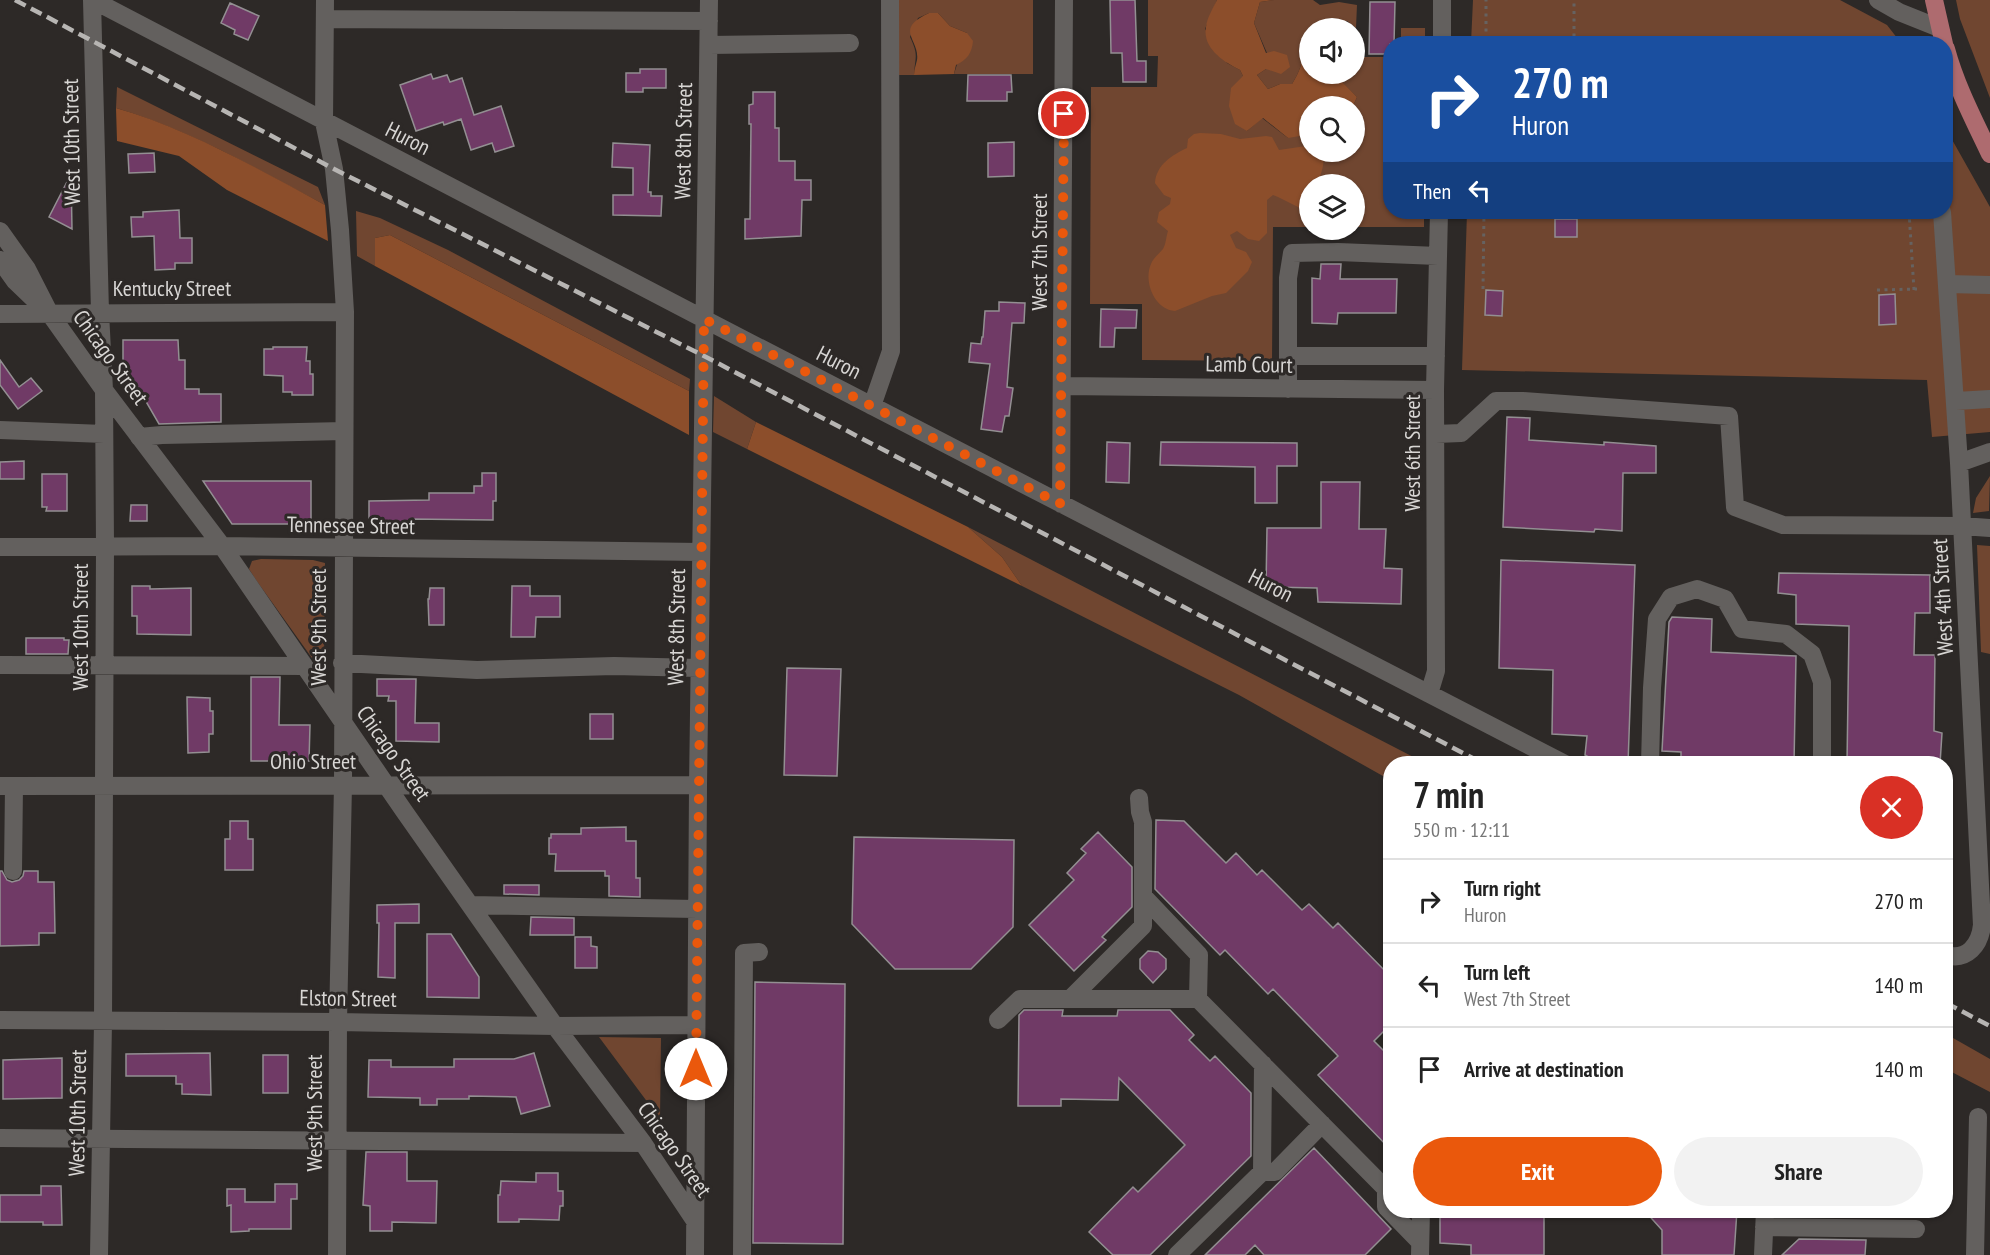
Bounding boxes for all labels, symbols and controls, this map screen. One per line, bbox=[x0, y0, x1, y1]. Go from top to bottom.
map controls bbox=[1299, 18, 1365, 240]
button: sound bbox=[1299, 18, 1365, 84]
text: 270 m bbox=[1512, 55, 1609, 110]
icon: right bbox=[1413, 60, 1491, 138]
street label: West 10th Street bbox=[56, 78, 86, 206]
street label: West 8th Street bbox=[668, 82, 698, 200]
pin bbox=[1038, 88, 1089, 139]
button: search bbox=[1299, 96, 1365, 162]
icon: arrive bbox=[1047, 97, 1080, 130]
text: Huron bbox=[1512, 108, 1569, 142]
street label: Huron bbox=[381, 115, 435, 161]
button: layers bbox=[1299, 174, 1365, 240]
icon: left bbox=[1463, 174, 1496, 207]
text: Then bbox=[1413, 177, 1451, 205]
street label: West 7th Street bbox=[1025, 194, 1053, 310]
street label: Kentucky Street bbox=[113, 274, 231, 302]
street label: Chicago Street bbox=[67, 304, 155, 410]
street label: Huron bbox=[812, 339, 866, 385]
street label: Lamb Court bbox=[1205, 349, 1293, 379]
street label: West 6th Street bbox=[1398, 394, 1426, 512]
street label: Tennessee Street bbox=[287, 510, 415, 540]
street label: West 4th Street bbox=[1925, 538, 1959, 656]
street label: Huron bbox=[1244, 562, 1298, 608]
street label: West 10th Street bbox=[66, 564, 94, 690]
street label: West 9th Street bbox=[304, 568, 332, 686]
street label: West 8th Street bbox=[661, 568, 691, 686]
street label: Chicago Street bbox=[351, 700, 437, 806]
street label: Ohio Street bbox=[270, 747, 356, 775]
text: 7 min bbox=[1413, 771, 1484, 818]
button: close bbox=[1860, 776, 1923, 839]
text: 550 m · 12:11 bbox=[1413, 817, 1510, 843]
text: Turn right bbox=[1464, 874, 1541, 902]
icon: right bbox=[1413, 885, 1446, 918]
text: 270 m bbox=[1874, 887, 1923, 915]
text: Huron bbox=[1464, 902, 1506, 928]
text: Turn left bbox=[1464, 958, 1530, 986]
icon: left bbox=[1413, 969, 1446, 1002]
text: 140 m bbox=[1874, 971, 1923, 999]
street label: Elston Street bbox=[299, 983, 397, 1013]
text: West 7th Street bbox=[1464, 986, 1570, 1012]
position arrow bbox=[664, 1037, 728, 1101]
street label: West 10th Street bbox=[62, 1049, 92, 1177]
icon: arrive bbox=[1413, 1053, 1446, 1086]
street label: West 9th Street bbox=[300, 1054, 328, 1172]
text: Arrive at destination bbox=[1464, 1055, 1624, 1083]
text: 140 m bbox=[1874, 1055, 1923, 1083]
street label: Chicago Street bbox=[632, 1096, 718, 1202]
button: Exit bbox=[1413, 1137, 1662, 1206]
button: Share bbox=[1674, 1137, 1923, 1206]

